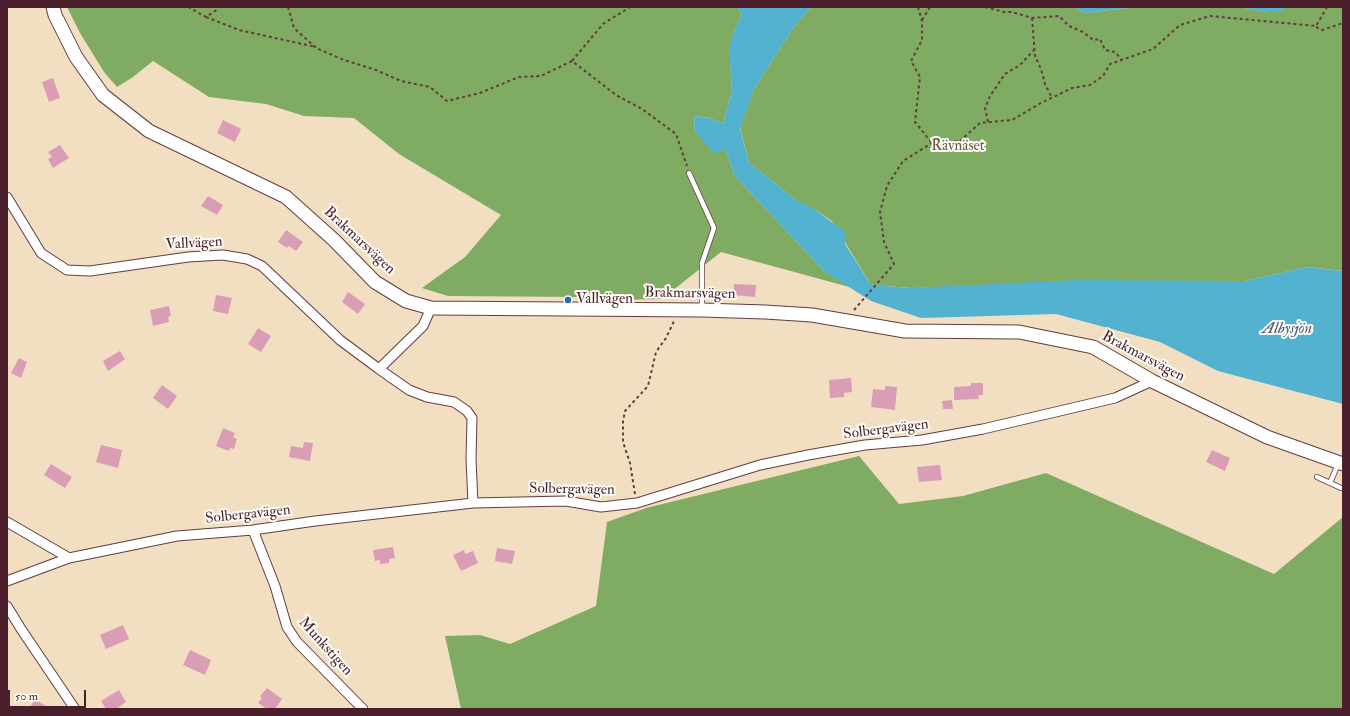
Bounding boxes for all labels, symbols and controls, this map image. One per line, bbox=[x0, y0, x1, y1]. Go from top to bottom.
park label: Rävnäset bbox=[931, 138, 985, 156]
street label: Brakmarsvägen bbox=[320, 203, 398, 279]
street label: Vallvägen bbox=[165, 234, 223, 254]
street label: Brakmarsvägen bbox=[644, 284, 736, 304]
place label: Vallvägen bbox=[576, 291, 633, 309]
marker: Vallvägen bbox=[563, 295, 573, 305]
water label: Albysjön bbox=[1262, 320, 1312, 340]
street label: Brakmarsvägen bbox=[1099, 328, 1187, 386]
street label: Solbergavägen bbox=[842, 416, 930, 444]
street label: Solbergavägen bbox=[529, 480, 615, 500]
street label: Solbergavägen bbox=[204, 502, 292, 528]
street label: Munkstigen bbox=[294, 614, 356, 680]
scale bar bbox=[10, 682, 88, 708]
text: 50 m bbox=[15, 689, 38, 704]

